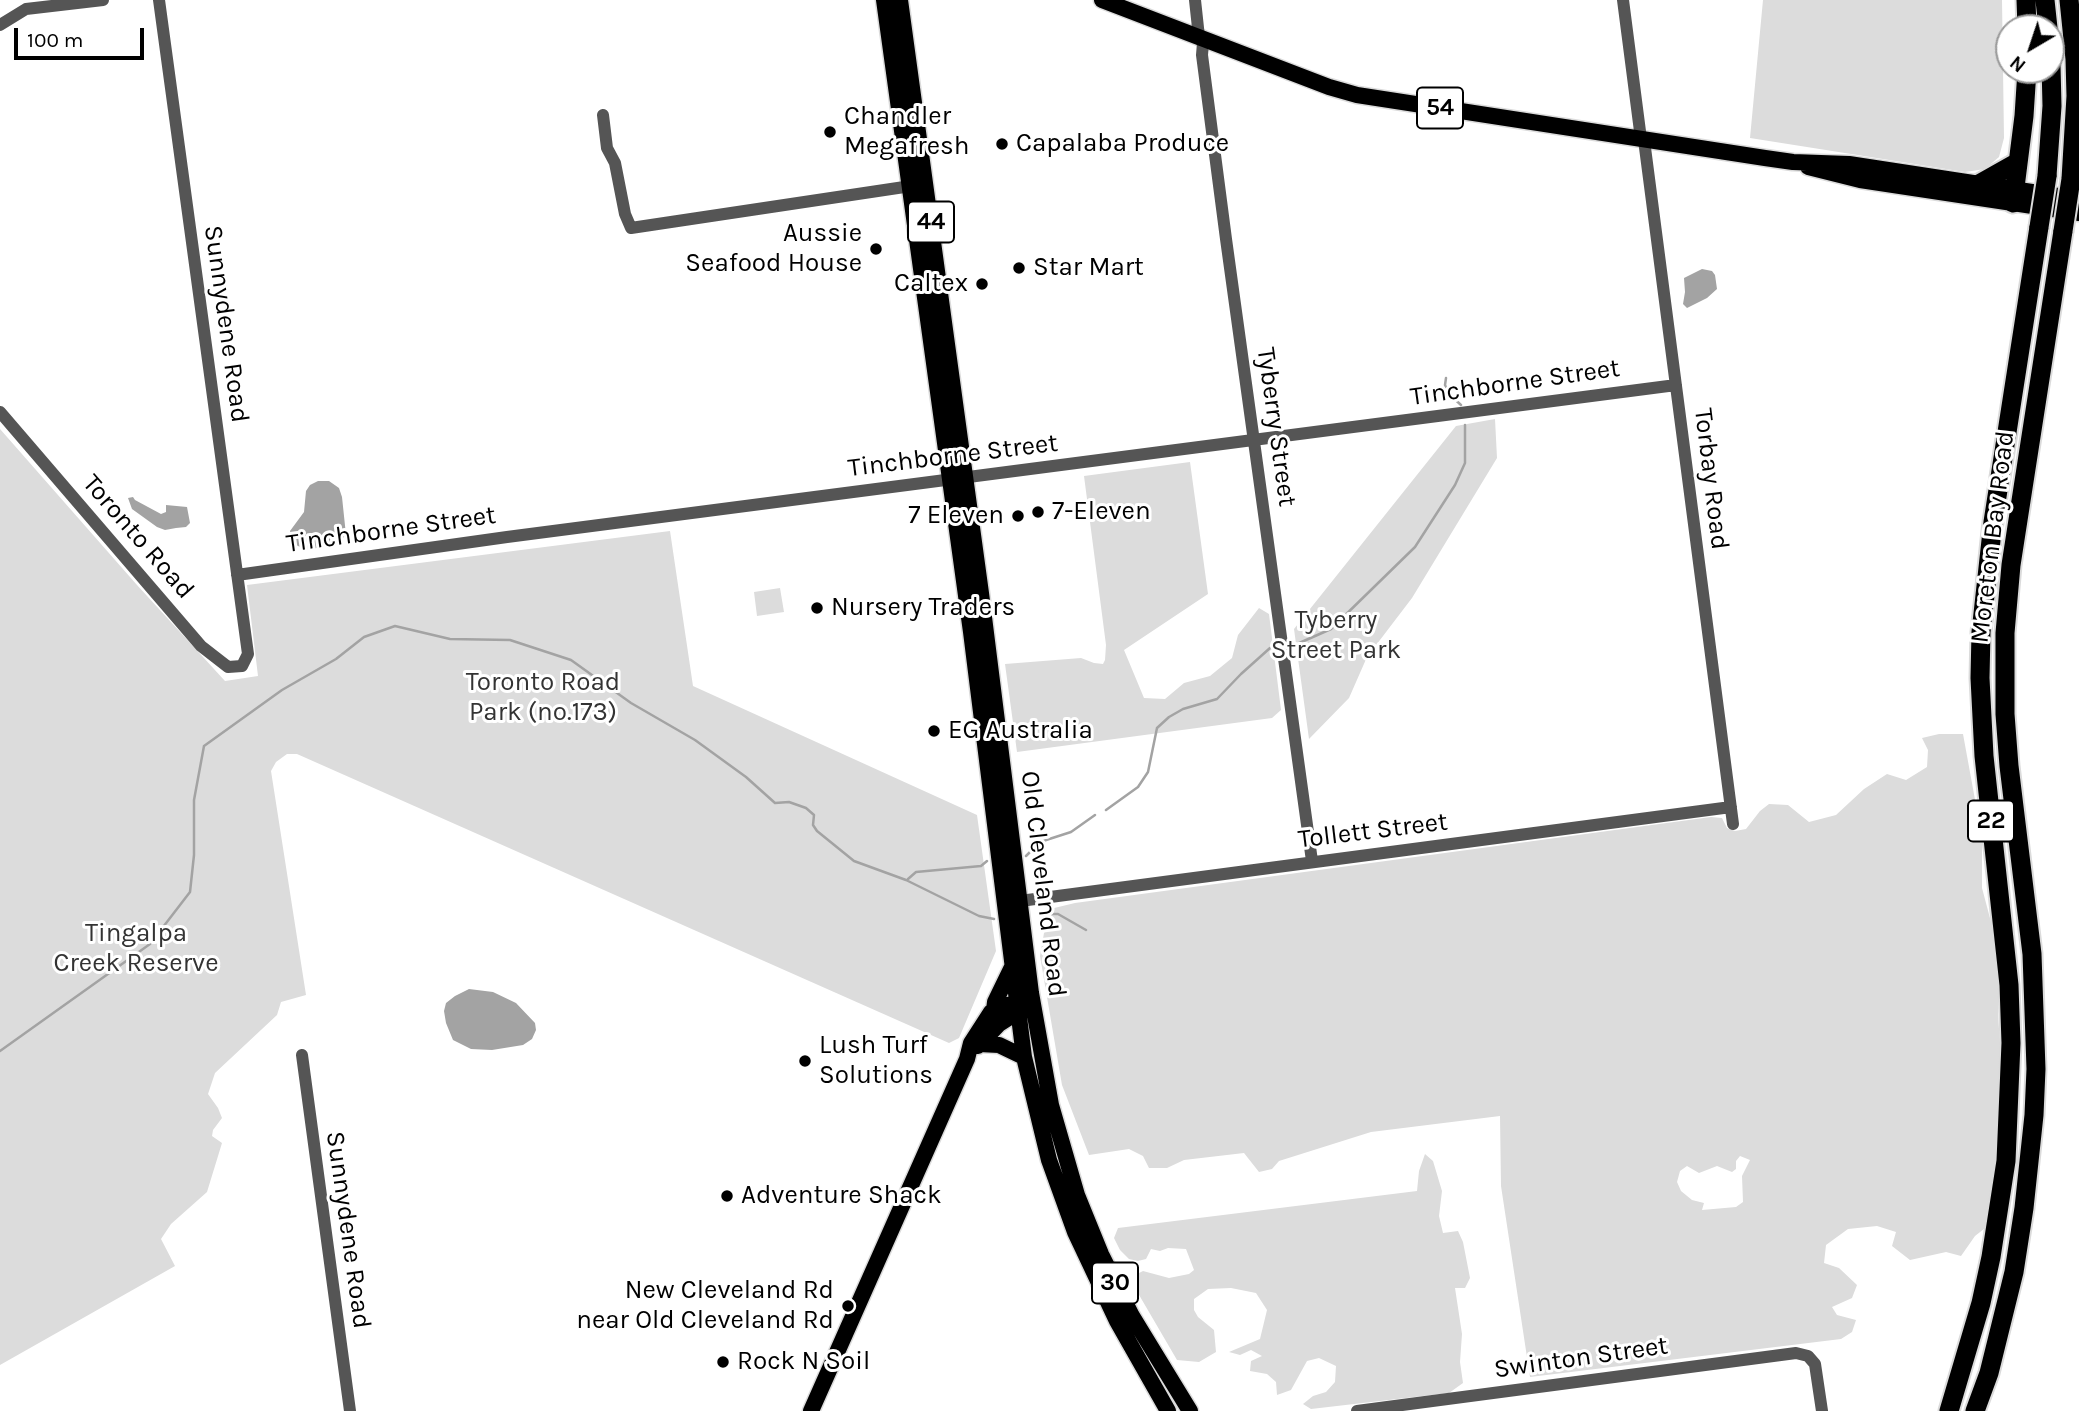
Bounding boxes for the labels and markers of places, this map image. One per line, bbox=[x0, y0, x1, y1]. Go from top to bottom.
place label: Chandler Megafresh bbox=[844, 101, 969, 162]
marker: Chandler Megafresh bbox=[822, 124, 838, 140]
place label: Capalaba Produce bbox=[1016, 128, 1229, 160]
marker: Capalaba Produce bbox=[994, 136, 1010, 152]
place label: Aussie Seafood House bbox=[685, 218, 862, 280]
marker: Aussie Seafood House bbox=[868, 241, 884, 257]
place label: Star Mart bbox=[1033, 252, 1144, 284]
marker: Star Mart bbox=[1011, 260, 1027, 276]
place label: Caltex bbox=[894, 268, 968, 300]
marker: Caltex bbox=[974, 276, 990, 292]
place label: 7-Eleven bbox=[1052, 496, 1151, 528]
place label: 7 Eleven bbox=[908, 500, 1004, 532]
marker: 7-Eleven bbox=[1030, 504, 1046, 520]
marker: 7 Eleven bbox=[1010, 508, 1026, 524]
place label: Nursery Traders bbox=[831, 592, 1015, 624]
marker: Nursery Traders bbox=[809, 600, 825, 616]
place label: EG Australia bbox=[948, 715, 1093, 747]
marker: EG Australia bbox=[926, 723, 942, 739]
place label: Lush Turf Solutions bbox=[819, 1030, 933, 1092]
marker: Lush Turf Solutions bbox=[797, 1053, 813, 1069]
place label: Adventure Shack bbox=[741, 1180, 942, 1212]
marker: Adventure Shack bbox=[719, 1188, 735, 1204]
place label: New Cleveland Rd near Old Cleveland Rd bbox=[576, 1275, 834, 1336]
marker: New Cleveland Rd near Old Cleveland Rd bbox=[840, 1298, 856, 1314]
place label: Rock N Soil bbox=[737, 1346, 870, 1378]
marker: Rock N Soil bbox=[715, 1354, 731, 1370]

